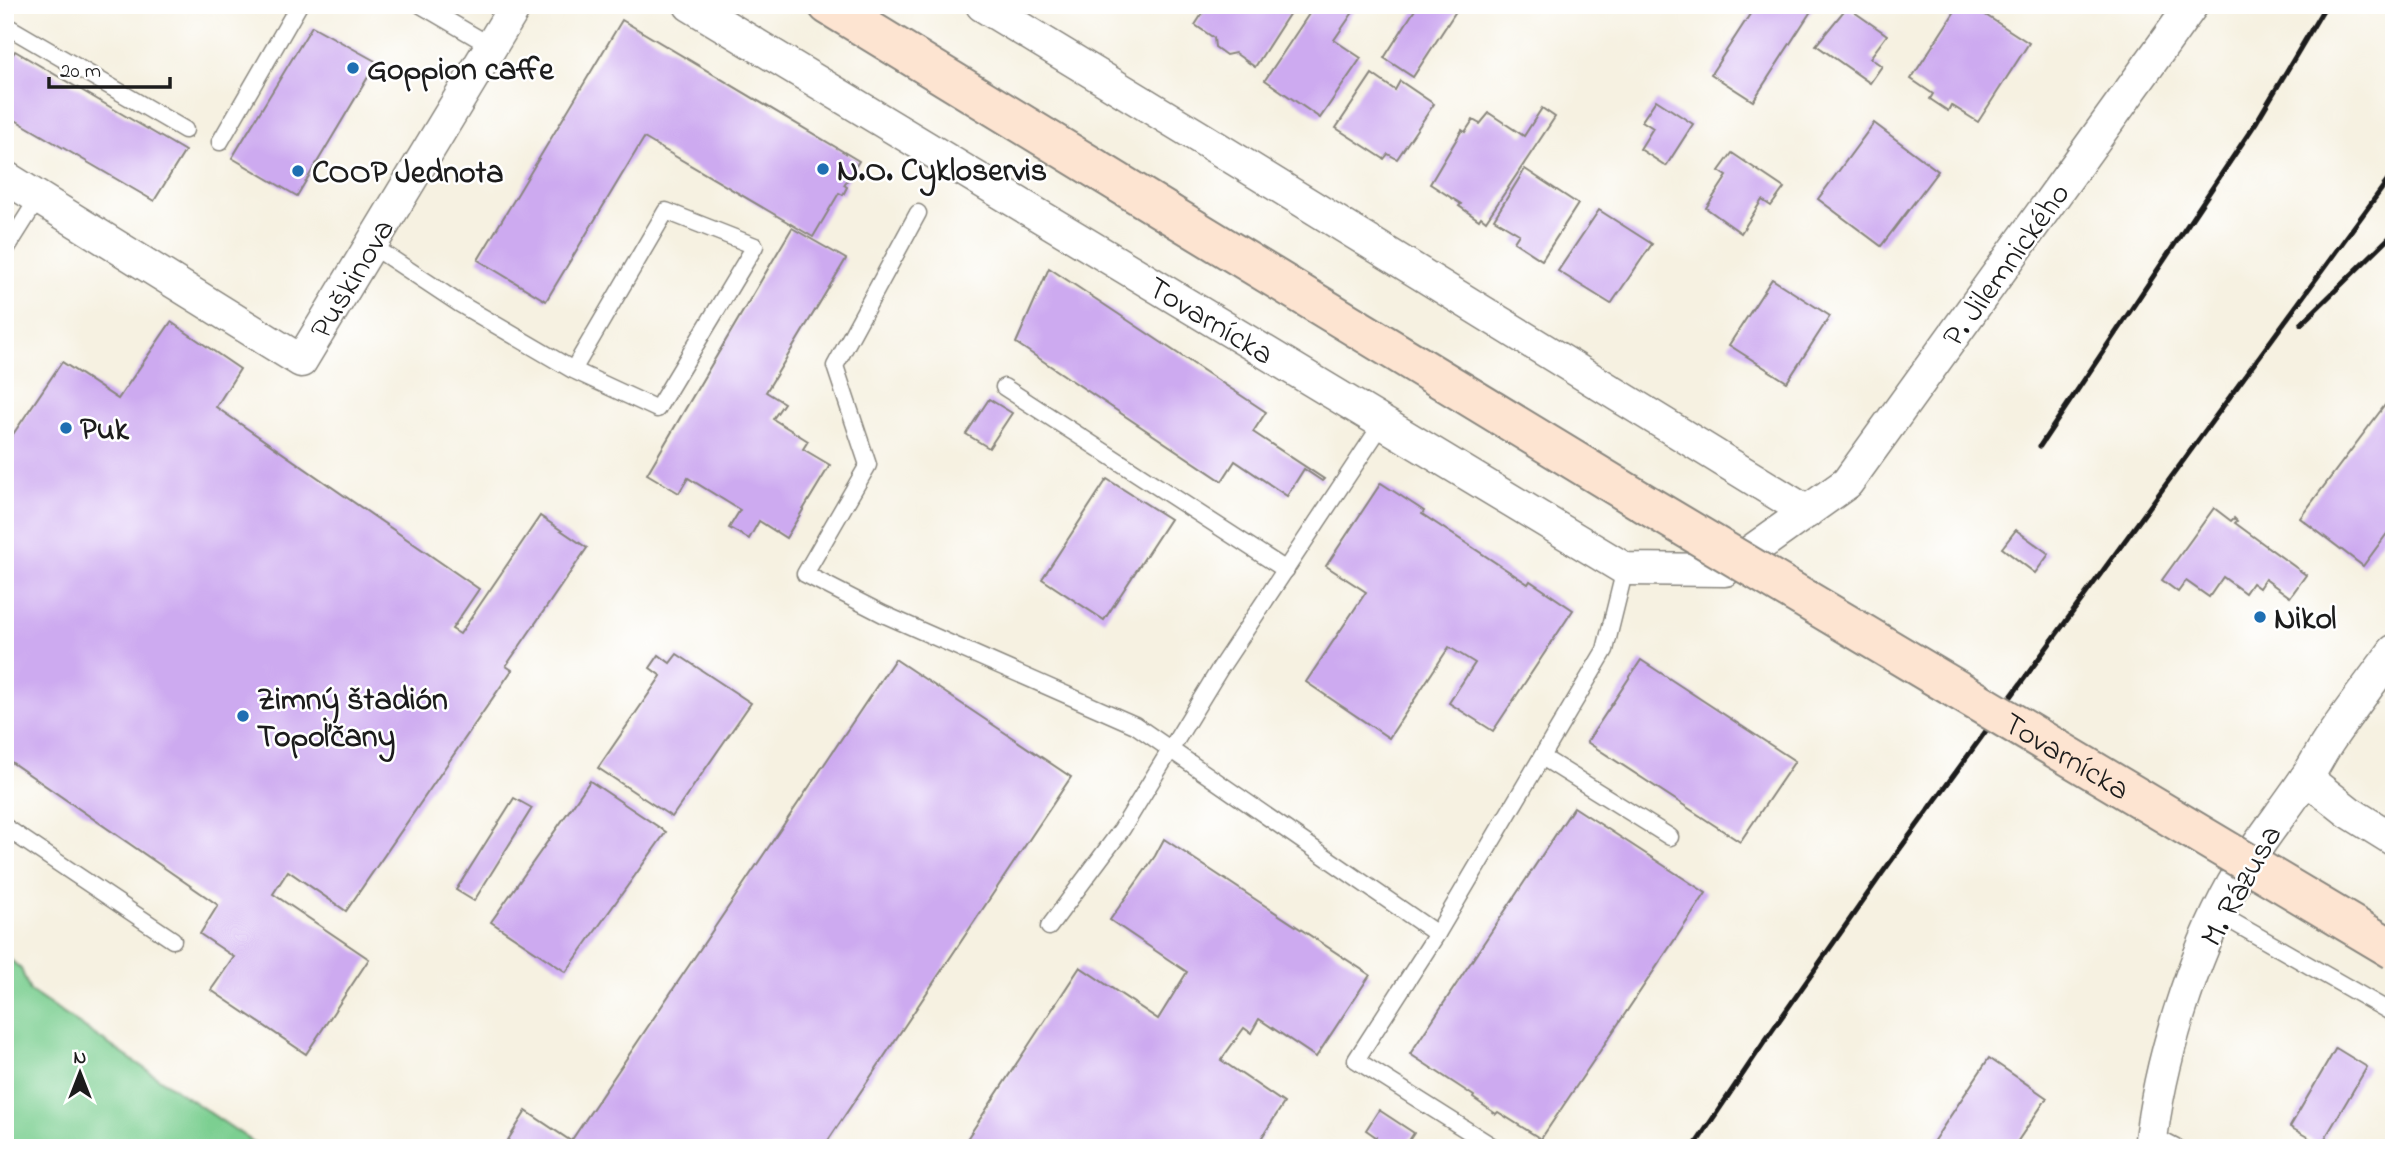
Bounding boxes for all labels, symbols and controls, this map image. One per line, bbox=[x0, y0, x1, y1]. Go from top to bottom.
scale bar bbox=[49, 46, 170, 90]
place label: Goppion caffe bbox=[367, 48, 555, 95]
text: 20 m bbox=[60, 57, 101, 87]
marker: Goppion caffe bbox=[345, 60, 361, 76]
place label: N.O. Cykloservis bbox=[837, 149, 1047, 197]
place label: COOP Jednota bbox=[312, 151, 504, 198]
marker: N.O. Cykloservis bbox=[815, 161, 831, 177]
marker: COOP Jednota bbox=[290, 163, 306, 179]
street label: P. Jilemnického bbox=[1932, 174, 2084, 358]
street label: Puškinova bbox=[300, 211, 408, 349]
street label: Tovarnícka bbox=[1137, 266, 1282, 379]
place label: Puk bbox=[80, 408, 130, 455]
marker: Puk bbox=[58, 420, 74, 436]
place label: Nikol bbox=[2274, 597, 2336, 644]
marker: Nikol bbox=[2252, 609, 2268, 625]
place label: Zimný štadión Topoľčany bbox=[257, 678, 448, 763]
street label: Tovarnícka bbox=[1993, 702, 2138, 814]
marker: Zimný štadión Topoľčany bbox=[235, 708, 251, 724]
street label: M. Rázusa bbox=[2190, 817, 2296, 956]
north arrow bbox=[46, 1038, 116, 1108]
text: N bbox=[74, 1045, 87, 1072]

